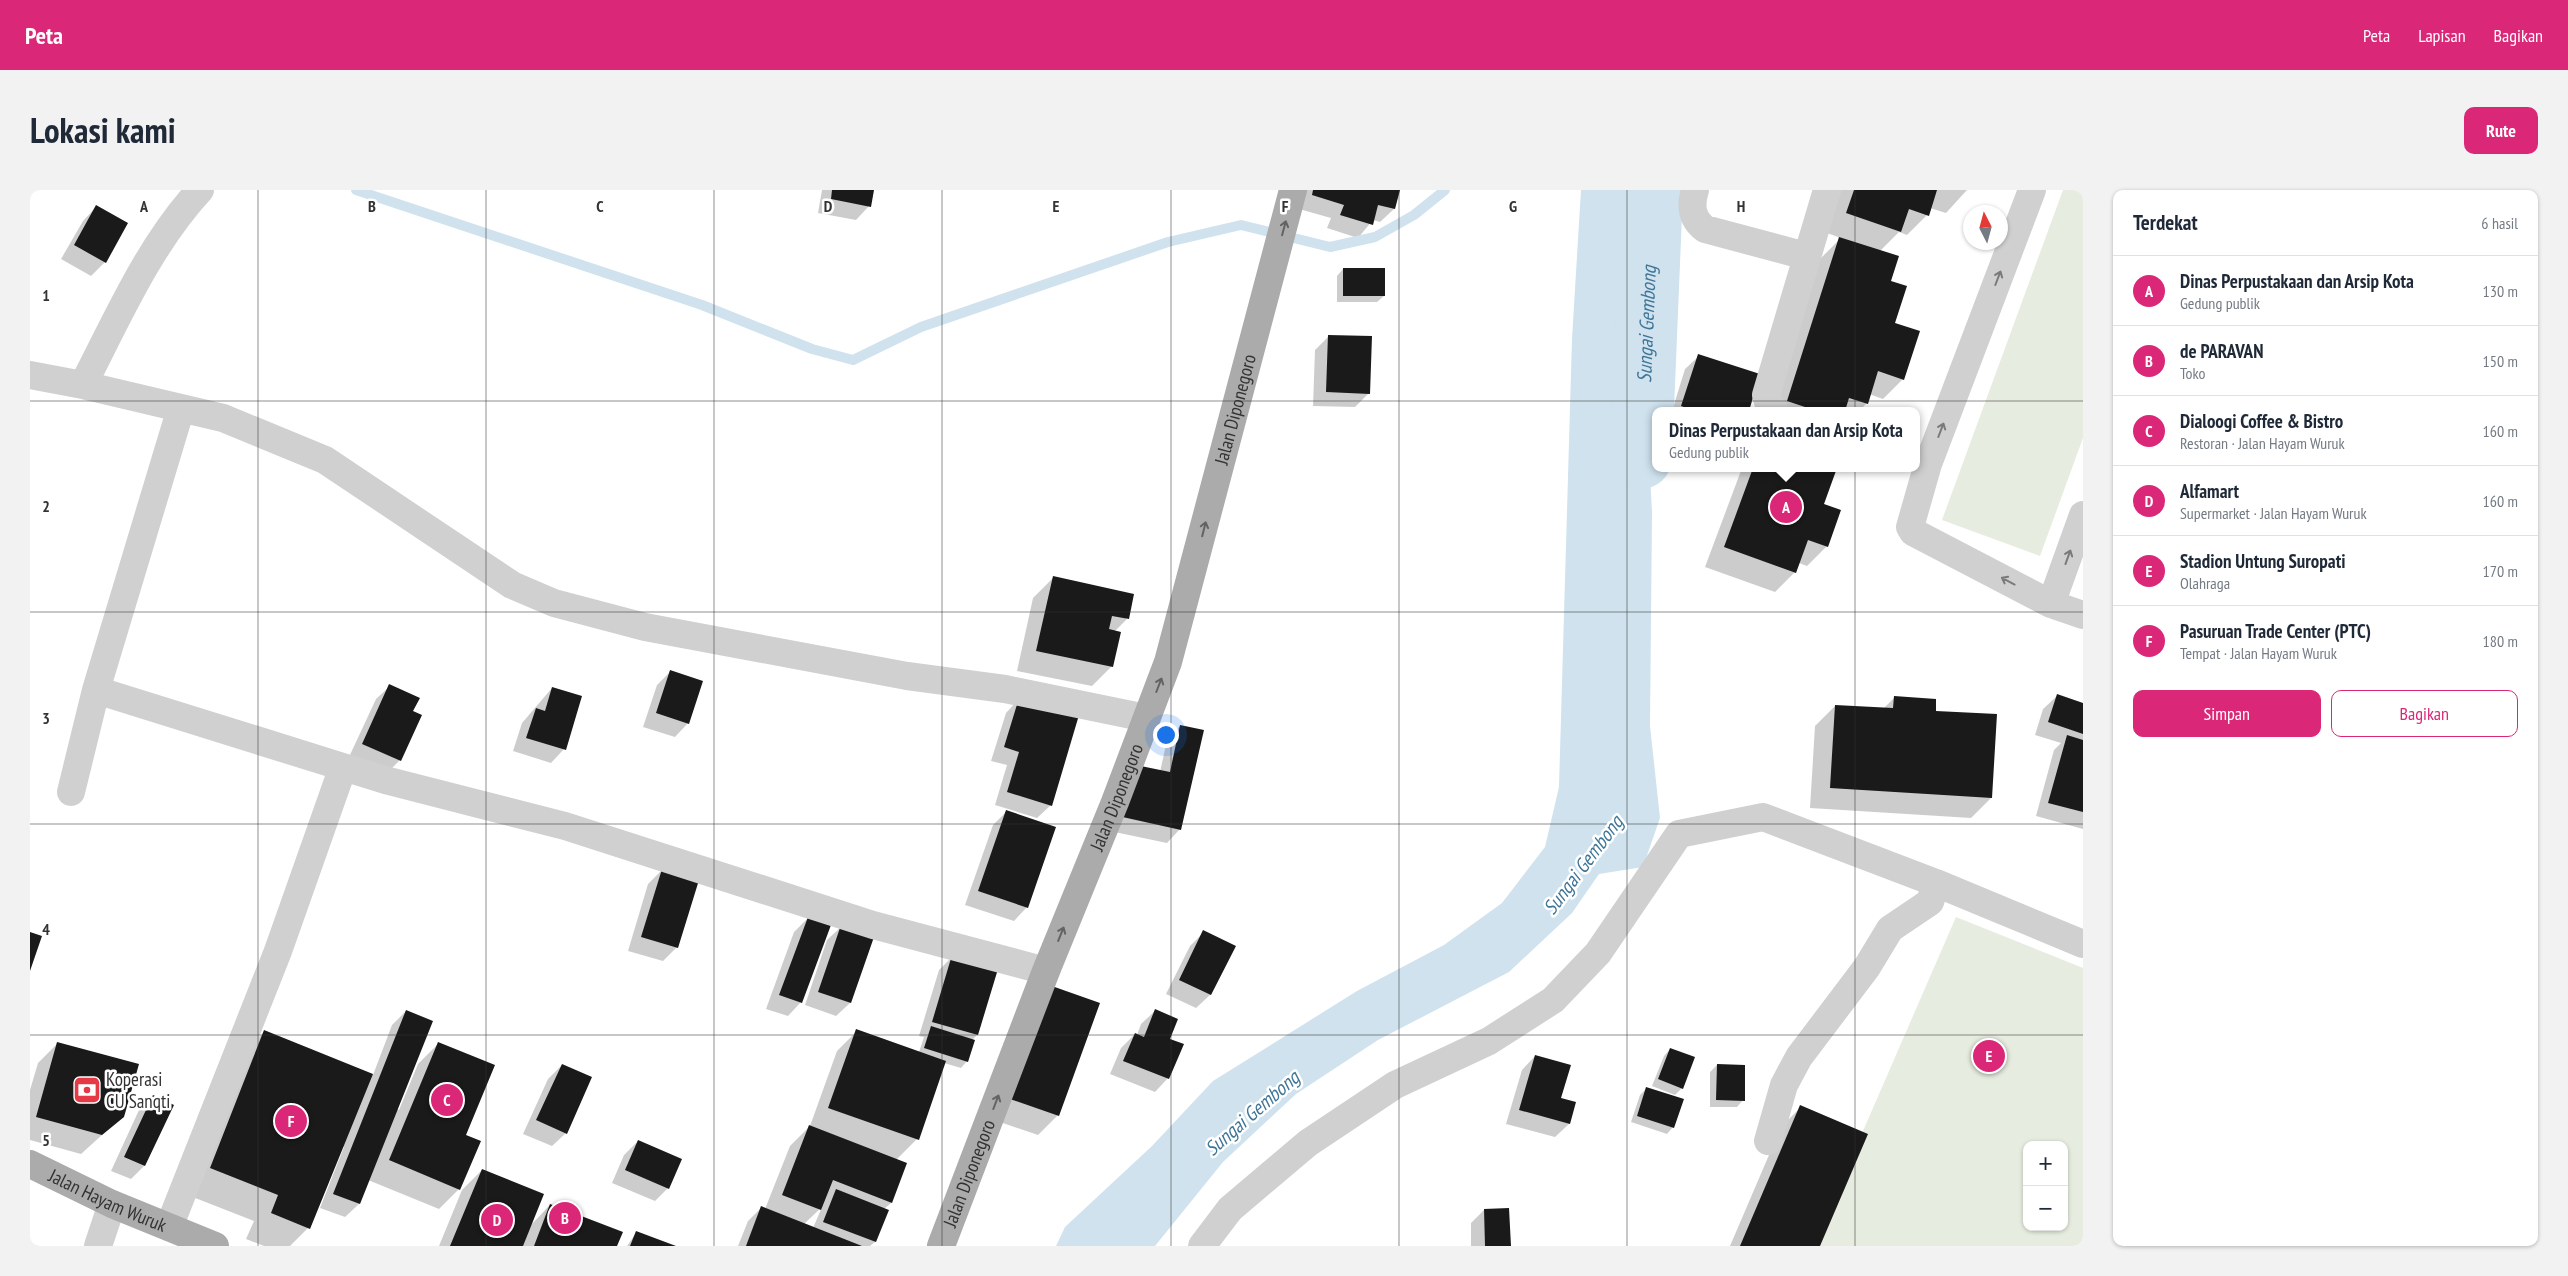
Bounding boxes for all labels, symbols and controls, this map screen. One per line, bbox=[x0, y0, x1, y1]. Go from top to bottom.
text: Peta bbox=[25, 20, 63, 51]
text: Peta bbox=[2363, 24, 2390, 47]
text: Lapisan bbox=[2418, 24, 2466, 47]
text: Bagikan bbox=[2494, 24, 2543, 47]
text: Lokasi kami bbox=[30, 107, 176, 153]
button: Rute bbox=[2464, 107, 2538, 154]
text: A bbox=[139, 196, 149, 216]
text: B bbox=[368, 196, 376, 216]
text: C bbox=[596, 196, 604, 216]
text: D bbox=[824, 196, 833, 216]
text: E bbox=[1053, 196, 1060, 216]
text: F bbox=[1282, 196, 1289, 216]
text: G bbox=[1509, 196, 1517, 216]
text: H bbox=[1737, 196, 1745, 216]
north arrow bbox=[1963, 205, 2008, 250]
text: Terdekat bbox=[2133, 209, 2198, 236]
text: 6 hasil bbox=[2481, 213, 2518, 233]
one-way arrow bbox=[1279, 220, 1289, 236]
water label: Sungai Gembong bbox=[1631, 264, 1662, 383]
text: Dinas Perpustakaan dan Arsip Kota bbox=[2180, 269, 2414, 293]
one-way arrow bbox=[1995, 270, 2004, 285]
text: A bbox=[2145, 281, 2153, 301]
text: 130 m bbox=[2483, 281, 2518, 301]
text: 1 bbox=[42, 285, 50, 305]
text: Gedung publik bbox=[2180, 293, 2260, 313]
text: de PARAVAN bbox=[2180, 339, 2263, 363]
text: B bbox=[2145, 351, 2153, 371]
text: 150 m bbox=[2483, 351, 2518, 371]
street label: Jalan Diponegoro bbox=[1209, 352, 1261, 468]
text: Toko bbox=[2180, 363, 2205, 383]
popup bbox=[1652, 407, 1920, 472]
text: Dialoogi Coffee & Bistro bbox=[2180, 409, 2343, 433]
text: Dinas Perpustakaan dan Arsip Kota bbox=[1669, 418, 1903, 442]
text: C bbox=[2145, 421, 2153, 441]
text: 160 m bbox=[2483, 421, 2518, 441]
one-way arrow bbox=[1937, 422, 1946, 438]
text: Restoran · Jalan Hayam Wuruk bbox=[2180, 433, 2345, 453]
text: Gedung publik bbox=[1669, 442, 1749, 462]
text: Alfamart bbox=[2180, 479, 2239, 503]
pin: A bbox=[1770, 488, 1802, 526]
text: D bbox=[2145, 491, 2153, 511]
text: 160 m bbox=[2483, 491, 2518, 511]
text: 2 bbox=[42, 496, 50, 516]
text: Supermarket · Jalan Hayam Wuruk bbox=[2180, 503, 2367, 523]
one-way arrow bbox=[1199, 522, 1209, 538]
one-way arrow bbox=[2064, 549, 2073, 565]
text: Stadion Untung Suropati bbox=[2180, 549, 2345, 573]
text: E bbox=[2146, 561, 2152, 581]
text: 170 m bbox=[2483, 561, 2518, 581]
text: Olahraga bbox=[2180, 573, 2230, 593]
one-way arrow bbox=[2001, 576, 2016, 585]
text: Pasuruan Trade Center (PTC) bbox=[2180, 619, 2371, 643]
text: F bbox=[2146, 631, 2152, 651]
text: 180 m bbox=[2483, 631, 2518, 651]
text: Tempat · Jalan Hayam Wuruk bbox=[2180, 643, 2337, 663]
one-way arrow bbox=[1155, 678, 1164, 693]
button: Simpan bbox=[2133, 690, 2321, 737]
button: Bagikan bbox=[2331, 690, 2518, 737]
text: 3 bbox=[42, 708, 50, 728]
your location bbox=[1153, 722, 1179, 748]
street label: Jalan Diponegoro bbox=[1084, 740, 1148, 855]
water label: Sungai Gembong bbox=[1537, 809, 1629, 920]
text: 4 bbox=[42, 919, 50, 939]
one-way arrow bbox=[1056, 927, 1066, 942]
pin: E bbox=[1973, 1037, 2005, 1075]
water label: Sungai Gembong bbox=[1199, 1064, 1306, 1161]
place label: Koperasi CU Sanqti bbox=[106, 1067, 170, 1113]
bank icon: Koperasi CU Sanqti bbox=[72, 1075, 102, 1105]
pin: C bbox=[431, 1081, 463, 1119]
one-way arrow bbox=[992, 1095, 1001, 1110]
pin: F bbox=[275, 1102, 307, 1140]
street label: Jalan Diponegoro bbox=[937, 1116, 1000, 1231]
text: 5 bbox=[42, 1130, 50, 1150]
map controls bbox=[2023, 1141, 2068, 1231]
button: + bbox=[2023, 1141, 2068, 1186]
street label: Jalan Hayam Wuruk bbox=[44, 1163, 171, 1237]
button: − bbox=[2023, 1186, 2068, 1231]
pin: B bbox=[549, 1199, 581, 1237]
pin: D bbox=[481, 1201, 513, 1239]

